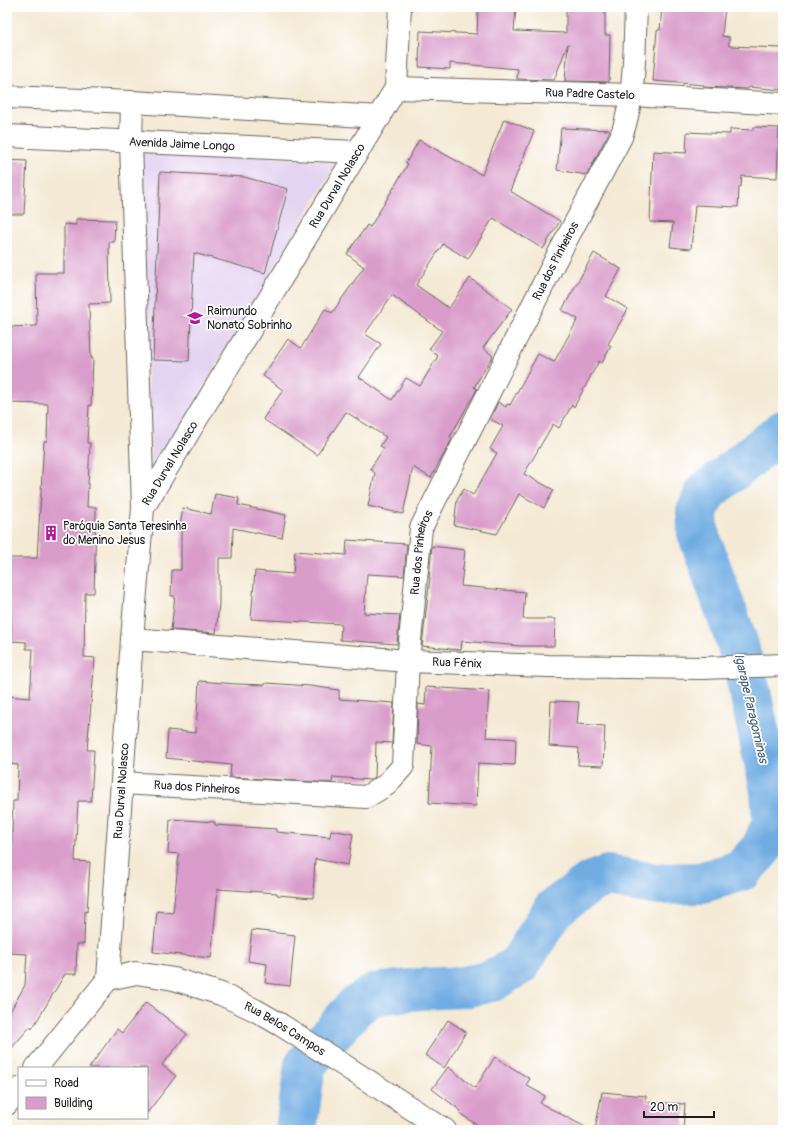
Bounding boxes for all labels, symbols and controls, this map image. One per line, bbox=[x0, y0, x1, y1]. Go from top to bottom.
street label: Rua Padre Castelo bbox=[545, 85, 636, 103]
street label: Avenida Jaime Longo bbox=[129, 135, 236, 154]
street label: Rua Durval Nolasco bbox=[306, 140, 369, 231]
street label: Rua dos Pinheiros bbox=[530, 219, 583, 303]
place label: Raimundo Nonato Sobrinho bbox=[207, 304, 292, 333]
school or university icon: Raimundo Nonato Sobrinho bbox=[186, 309, 204, 327]
street label: Rua Durval Nolasco bbox=[139, 418, 202, 509]
street label: Rua dos Pinheiros bbox=[408, 507, 437, 596]
place label: Paróquia Santa Teresinha do Menino Jesus bbox=[63, 519, 187, 548]
building icon: Paróquia Santa Teresinha do Menino Jesus bbox=[42, 524, 60, 542]
water label: Igarape Paragominas bbox=[731, 652, 772, 767]
street label: Rua Fênix bbox=[432, 655, 482, 672]
street label: Rua Durval Nolasco bbox=[111, 742, 133, 840]
street label: Rua dos Pinheiros bbox=[153, 778, 241, 798]
street label: Rua Belos Campos bbox=[241, 999, 328, 1060]
legend bbox=[18, 1067, 148, 1119]
text: Road bbox=[54, 1076, 79, 1091]
scale bar bbox=[644, 1093, 714, 1119]
text: Building bbox=[54, 1096, 93, 1111]
text: 20 m bbox=[650, 1100, 679, 1115]

